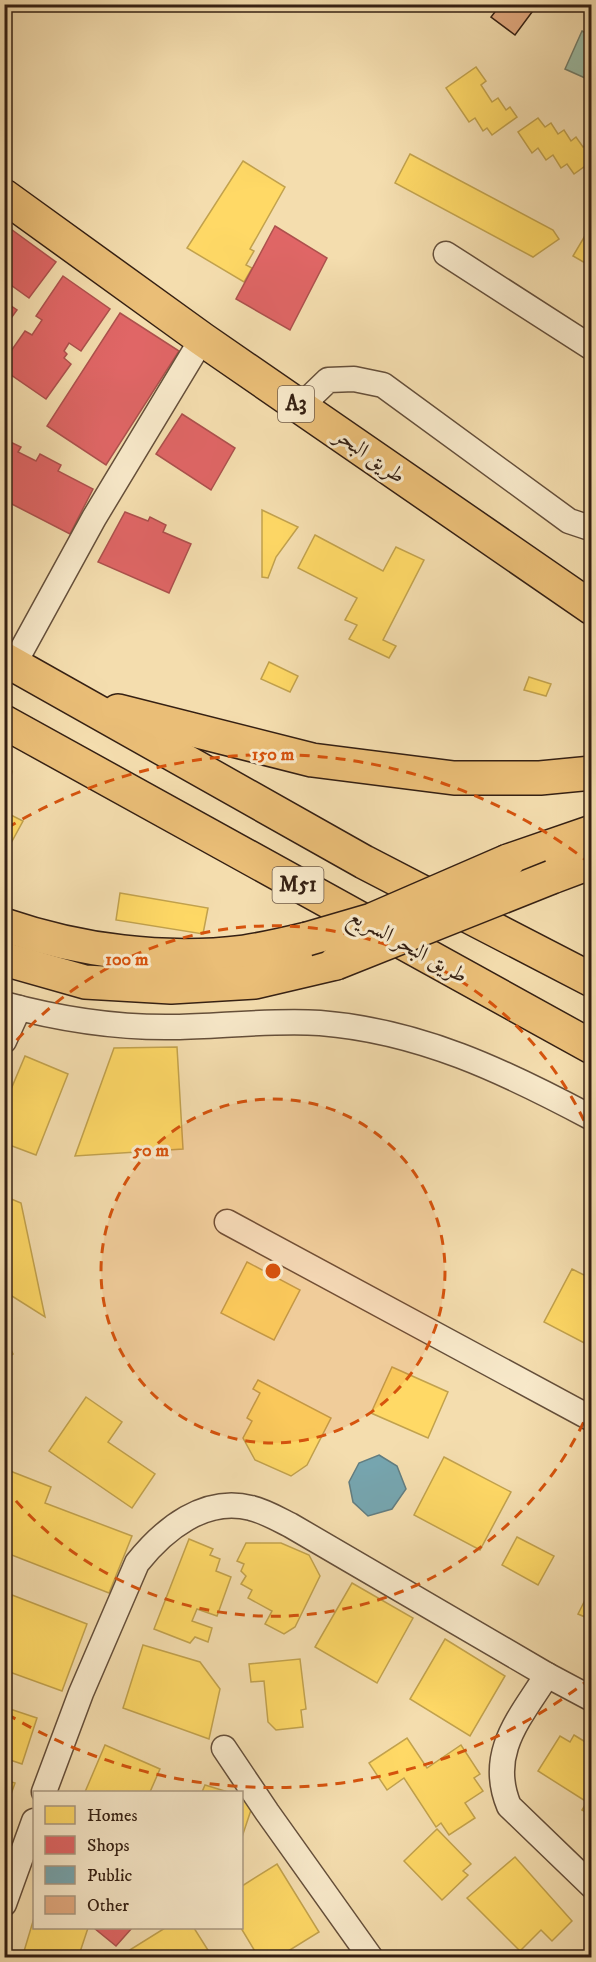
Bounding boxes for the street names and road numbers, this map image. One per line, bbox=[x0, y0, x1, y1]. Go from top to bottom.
road number: A3 bbox=[278, 386, 314, 422]
street label: طريق البحر bbox=[328, 421, 410, 490]
road number: M51 bbox=[272, 867, 324, 903]
street label: طريق البحر السريع bbox=[342, 902, 472, 994]

